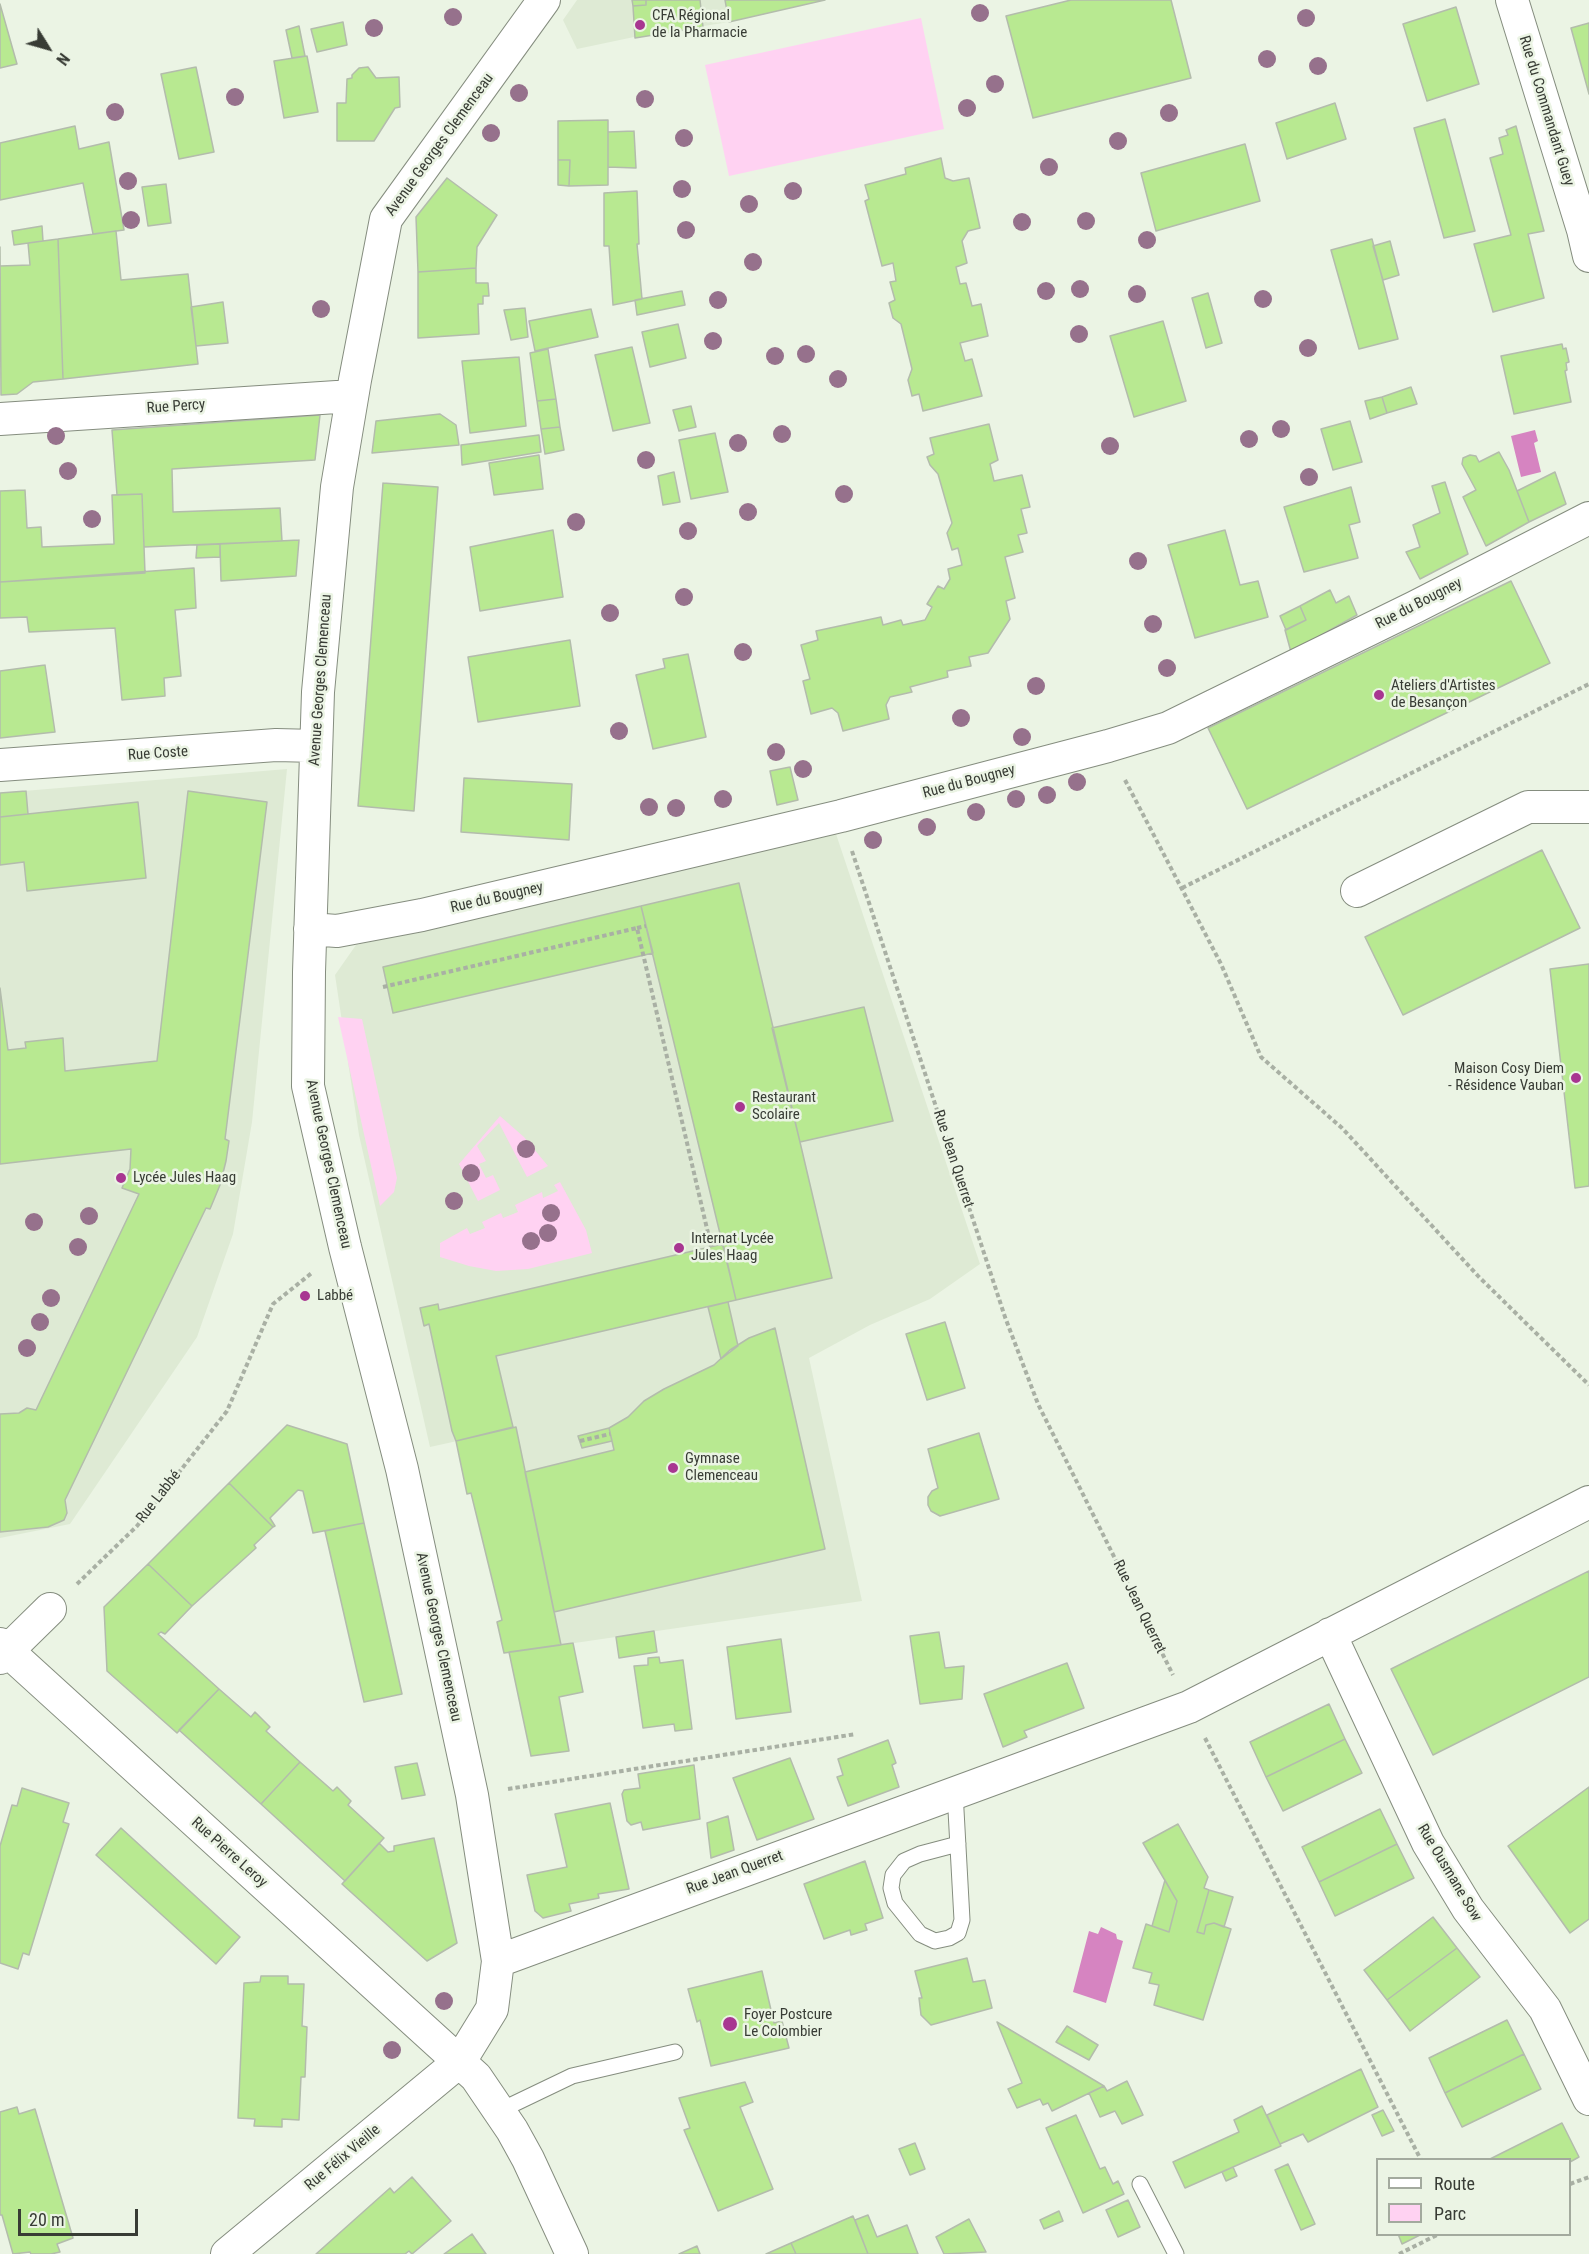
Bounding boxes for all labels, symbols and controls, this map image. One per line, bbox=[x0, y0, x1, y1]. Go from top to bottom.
place label: CFA Régional de la Pharmacie bbox=[652, 7, 747, 42]
north arrow bbox=[18, 18, 78, 78]
marker: CFA Régional de la Pharmacie bbox=[633, 18, 647, 32]
street label: Rue du Commandant Guey bbox=[1515, 34, 1577, 188]
text: N bbox=[52, 49, 73, 69]
street label: Avenue Georges Clemenceau bbox=[382, 70, 498, 220]
street label: Rue Percy bbox=[146, 396, 206, 418]
street label: Rue du Bougney bbox=[1373, 574, 1465, 634]
street label: Avenue Georges Clemenceau bbox=[306, 594, 336, 766]
place label: Ateliers d'Artistes de Besançon bbox=[1391, 677, 1496, 712]
marker: Ateliers d'Artistes de Besançon bbox=[1372, 688, 1386, 702]
street label: Rue Coste bbox=[127, 743, 189, 765]
street label: Rue du Bougney bbox=[921, 761, 1017, 803]
street label: Rue du Bougney bbox=[449, 879, 545, 917]
place label: Maison Cosy Diem - Résidence Vauban bbox=[1448, 1060, 1564, 1095]
marker: Maison Cosy Diem - Résidence Vauban bbox=[1569, 1071, 1583, 1085]
street label: Avenue Georges Clemenceau bbox=[301, 1078, 355, 1250]
place label: Restaurant Scolaire bbox=[752, 1089, 816, 1124]
marker: Restaurant Scolaire bbox=[733, 1100, 747, 1114]
street label: Rue Jean Querret bbox=[929, 1108, 977, 1210]
place label: Lycée Jules Haag bbox=[133, 1169, 236, 1187]
marker: Lycée Jules Haag bbox=[114, 1171, 128, 1185]
place label: Internat Lycée Jules Haag bbox=[691, 1230, 774, 1265]
marker: Internat Lycée Jules Haag bbox=[672, 1241, 686, 1255]
place label: Labbé bbox=[317, 1287, 353, 1305]
marker: Labbé bbox=[298, 1289, 312, 1303]
place label: Gymnase Clemenceau bbox=[685, 1450, 758, 1485]
marker: Gymnase Clemenceau bbox=[666, 1461, 680, 1475]
street label: Rue Labbé bbox=[133, 1467, 185, 1527]
street label: Avenue Georges Clemenceau bbox=[411, 1551, 465, 1723]
street label: Rue Jean Querret bbox=[1109, 1557, 1169, 1657]
street label: Rue Pierre Leroy bbox=[187, 1814, 271, 1892]
street label: Rue Ousmane Sow bbox=[1413, 1821, 1485, 1925]
street label: Rue Jean Querret bbox=[684, 1847, 786, 1899]
place label: Foyer Postcure Le Colombier bbox=[744, 2006, 832, 2041]
marker: Foyer Postcure Le Colombier bbox=[721, 2015, 739, 2033]
street label: Rue Félix Vieille bbox=[302, 2121, 384, 2195]
legend bbox=[1376, 2158, 1571, 2236]
text: Route bbox=[1434, 2173, 1475, 2194]
scale bar bbox=[21, 2197, 141, 2235]
text: Parc bbox=[1434, 2203, 1466, 2224]
text: 20 m bbox=[29, 2209, 64, 2230]

